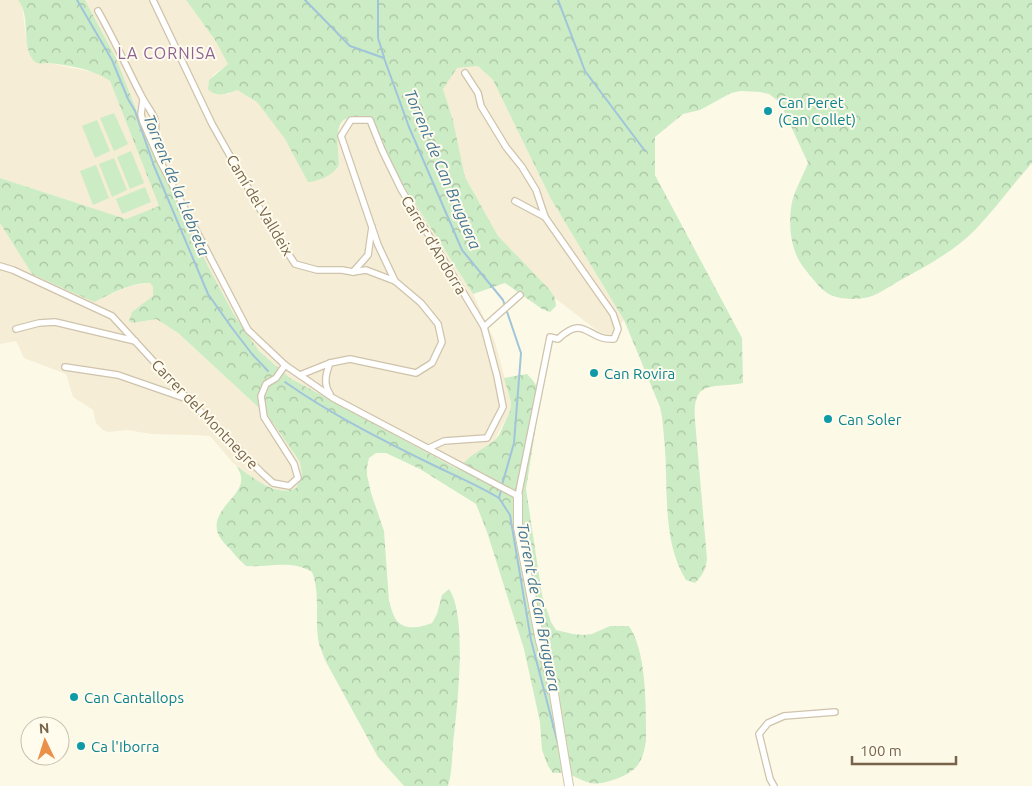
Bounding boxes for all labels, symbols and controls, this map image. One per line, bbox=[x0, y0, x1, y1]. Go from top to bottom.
district label: LA CORNISA bbox=[118, 44, 217, 62]
water label: Torrent de Can Bruguera bbox=[401, 86, 485, 252]
place label: Can Peret (Can Collet) bbox=[778, 94, 856, 128]
marker: Can Peret (Can Collet) bbox=[762, 105, 774, 117]
water label: Torrent de la Llebreta bbox=[140, 112, 214, 259]
street label: Camí del Valldeix bbox=[223, 152, 297, 259]
street label: Carrer d'Andorra bbox=[398, 193, 470, 297]
street label: Carrer del Montnegre bbox=[148, 356, 262, 472]
place label: Can Rovira bbox=[604, 365, 675, 382]
marker: Can Rovira bbox=[588, 367, 600, 379]
place label: Can Soler bbox=[838, 411, 902, 428]
marker: Can Soler bbox=[822, 413, 834, 425]
water label: Torrent de Can Bruguera bbox=[514, 521, 564, 693]
place label: Can Cantallops bbox=[84, 689, 184, 706]
marker: Can Cantallops bbox=[68, 691, 80, 703]
north arrow bbox=[20, 716, 70, 766]
text: N bbox=[38, 720, 50, 736]
scale bar bbox=[852, 734, 956, 766]
place label: Ca l'Iborra bbox=[91, 738, 159, 755]
marker: Ca l'Iborra bbox=[75, 740, 87, 752]
text: 100 m bbox=[860, 742, 902, 759]

